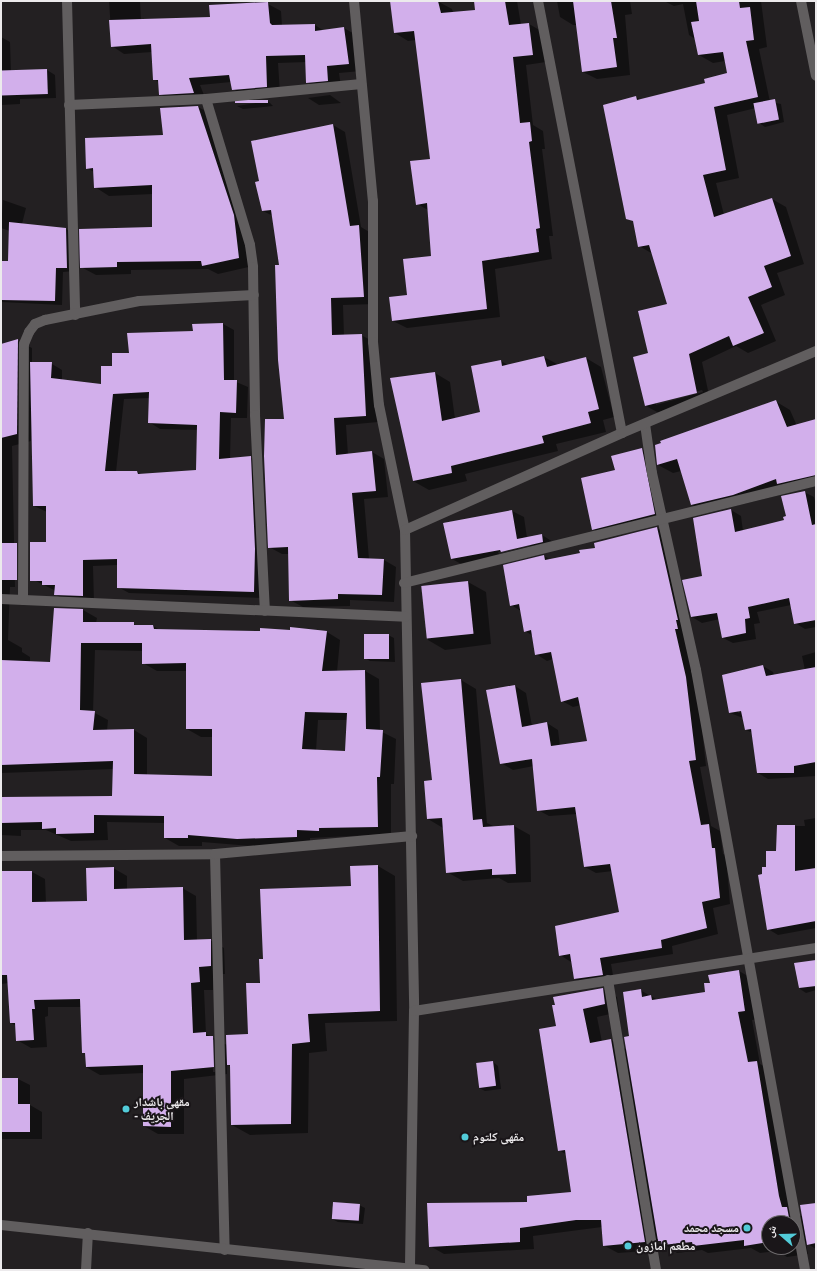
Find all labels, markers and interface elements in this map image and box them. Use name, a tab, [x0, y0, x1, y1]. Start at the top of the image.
place label: مقهى باشدار - الجريف	[134, 1095, 190, 1123]
marker: مقهى باشدار - الجريف	[121, 1104, 131, 1114]
place label: مقهى كلتوم	[473, 1130, 524, 1144]
marker: مقهى كلتوم	[460, 1132, 470, 1142]
north arrow	[761, 1215, 801, 1255]
place label: مسجد محمد	[684, 1221, 739, 1235]
marker: مسجد محمد	[742, 1223, 752, 1233]
text: ش	[762, 1223, 779, 1239]
place label: مطعم امازون	[636, 1239, 695, 1253]
marker: مطعم امازون	[623, 1241, 633, 1251]

